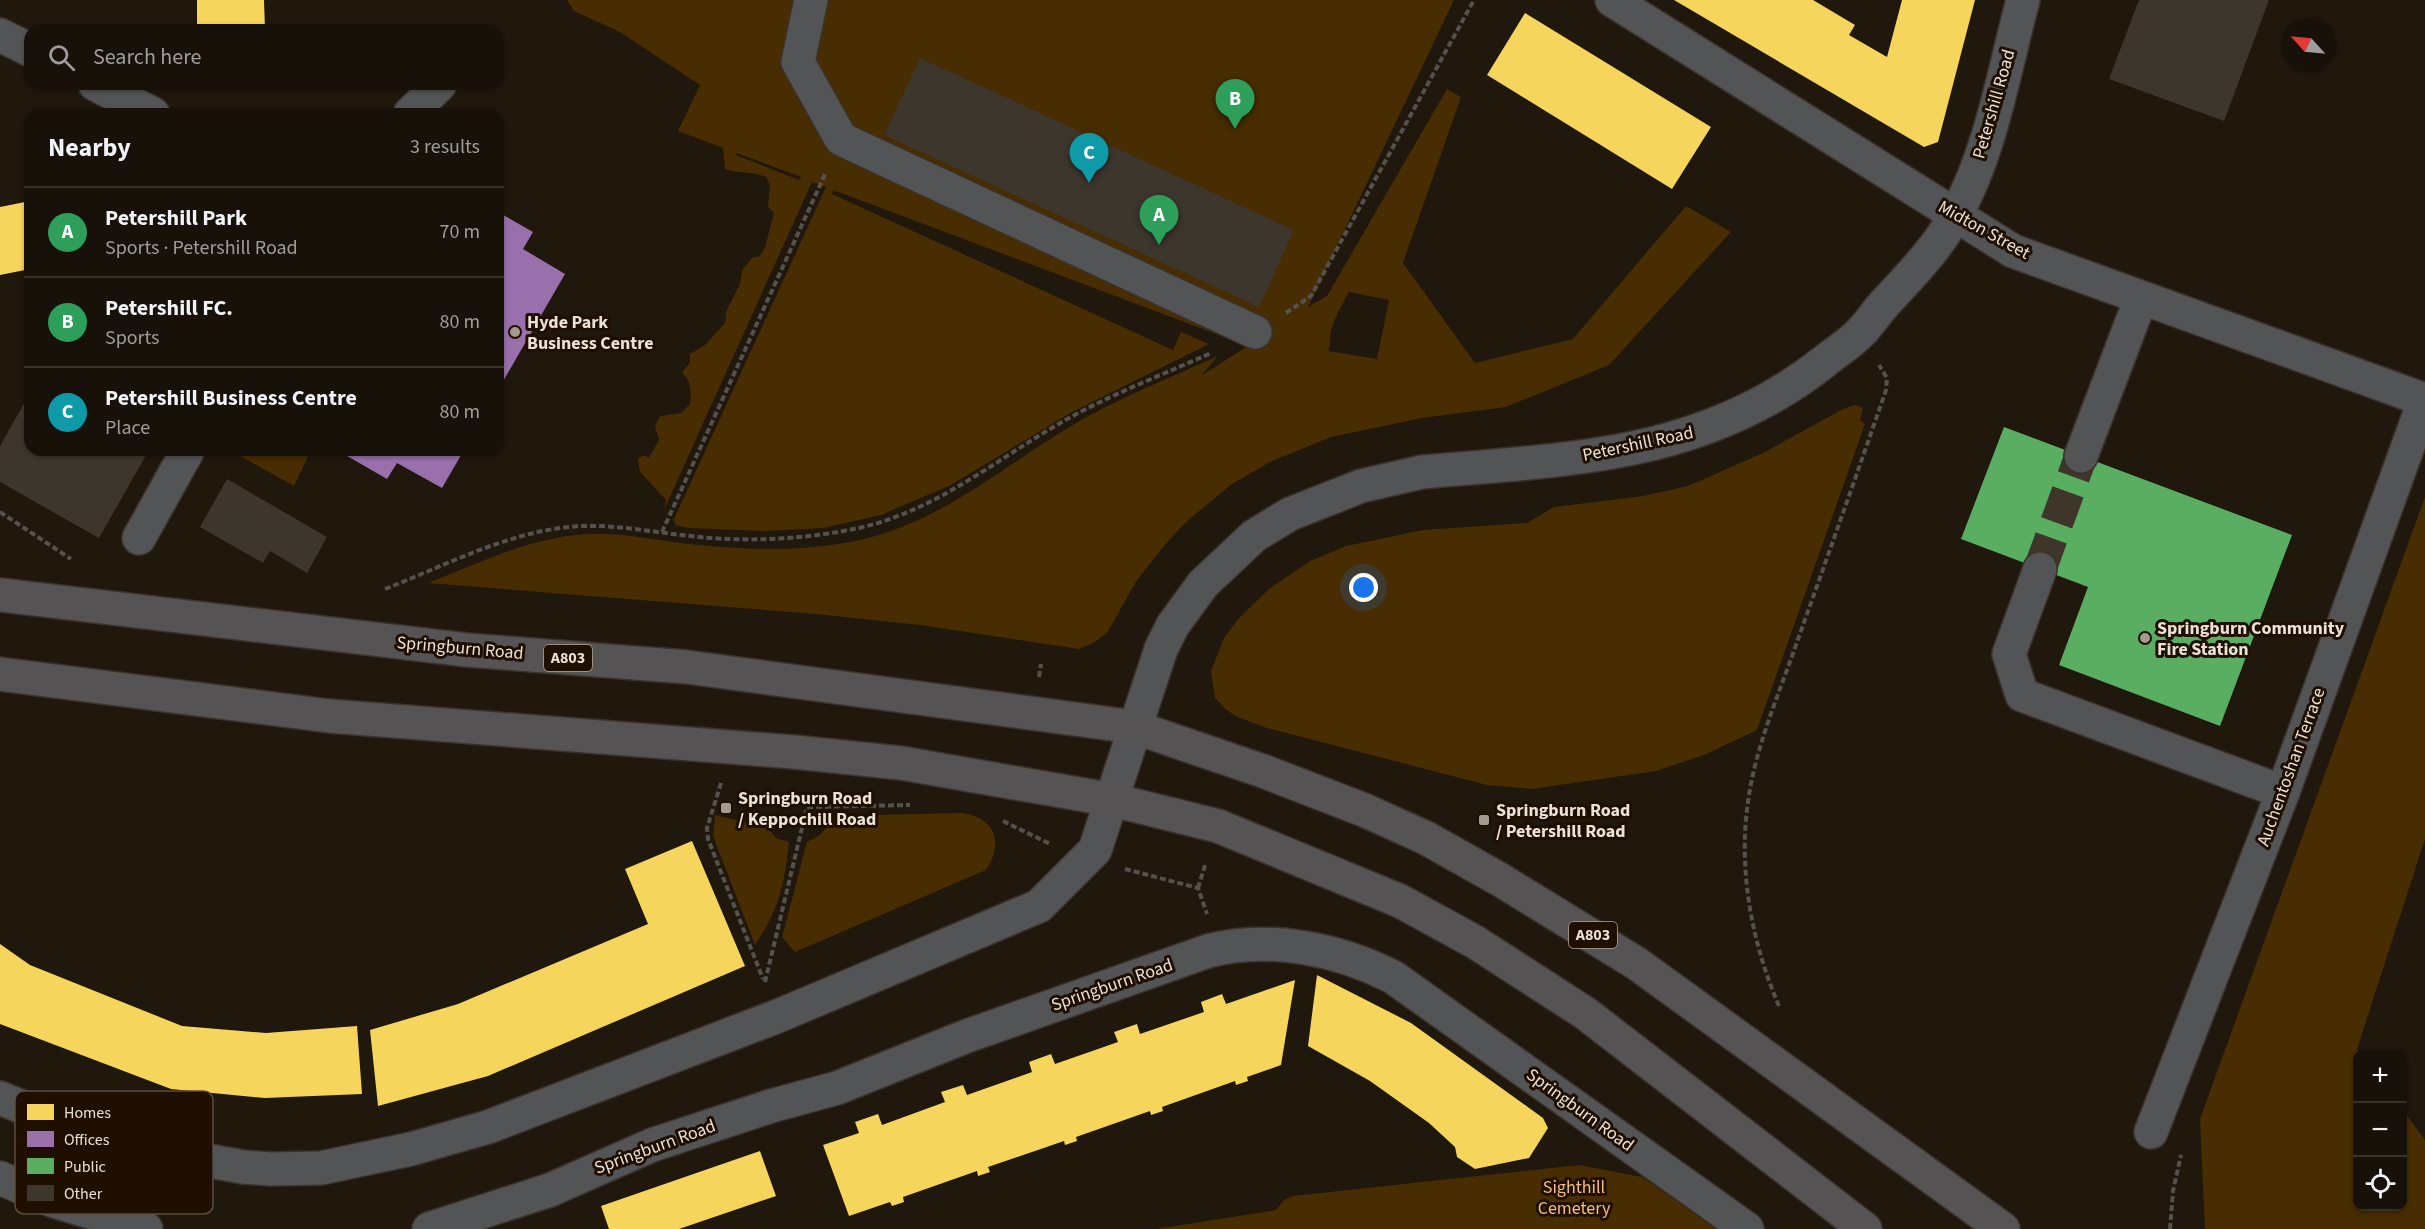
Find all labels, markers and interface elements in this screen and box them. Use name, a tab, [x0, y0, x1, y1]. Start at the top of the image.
north arrow	[2281, 18, 2335, 72]
search box	[24, 24, 504, 90]
icon: search	[45, 41, 78, 74]
text: Search here	[93, 41, 201, 73]
street label: Petershill Road	[1966, 46, 2022, 162]
pin: B	[1216, 80, 1254, 129]
text: Nearby	[48, 129, 131, 166]
text: 3 results	[410, 133, 480, 161]
pin: C	[1070, 134, 1108, 183]
street label: Midton Street	[1933, 194, 2035, 266]
pin: A	[1140, 196, 1178, 245]
text: Petershill Park	[105, 202, 247, 234]
text: A	[62, 218, 73, 246]
text: 70 m	[440, 218, 480, 246]
text: Sports · Petershill Road	[105, 234, 298, 262]
text: Petershill FC.	[105, 292, 233, 324]
text: B	[61, 308, 74, 336]
text: 80 m	[440, 308, 480, 336]
place label: Hyde Park Business Centre	[527, 310, 654, 356]
text: Sports	[105, 324, 160, 352]
marker: Hyde Park Business Centre	[508, 325, 522, 339]
text: Petershill Business Centre	[105, 382, 357, 414]
text: C	[62, 398, 73, 426]
text: 80 m	[440, 398, 480, 426]
text: Place	[105, 414, 150, 442]
street label: Petershill Road	[1580, 420, 1696, 468]
your location	[1349, 573, 1378, 602]
place label: Springburn Community Fire Station	[2157, 616, 2345, 662]
street label: Springburn Road	[396, 630, 524, 666]
marker: Springburn Community Fire Station	[2138, 631, 2152, 645]
road number: A803	[544, 645, 592, 671]
street label: Auchentoshan Terrace	[2251, 684, 2331, 850]
place label: Springburn Road / Keppochill Road	[738, 786, 876, 832]
place label: Springburn Road / Petershill Road	[1496, 798, 1630, 844]
marker: Springburn Road / Keppochill Road	[719, 801, 733, 815]
marker: Springburn Road / Petershill Road	[1477, 813, 1491, 827]
road number: A803	[1569, 922, 1617, 948]
street label: Springburn Road	[1048, 952, 1176, 1018]
map controls	[2353, 1049, 2407, 1211]
button: +	[2353, 1049, 2407, 1103]
street label: Springburn Road	[1521, 1062, 1639, 1158]
legend	[15, 1091, 213, 1214]
text: Homes	[64, 1102, 111, 1124]
button: −	[2353, 1103, 2407, 1157]
street label: Springburn Road	[591, 1113, 719, 1181]
text: Offices	[64, 1129, 110, 1151]
text: Public	[64, 1156, 106, 1178]
button: locate	[2353, 1157, 2407, 1211]
park label: Sighthill Cemetery	[1538, 1175, 1611, 1221]
text: Other	[64, 1183, 103, 1205]

